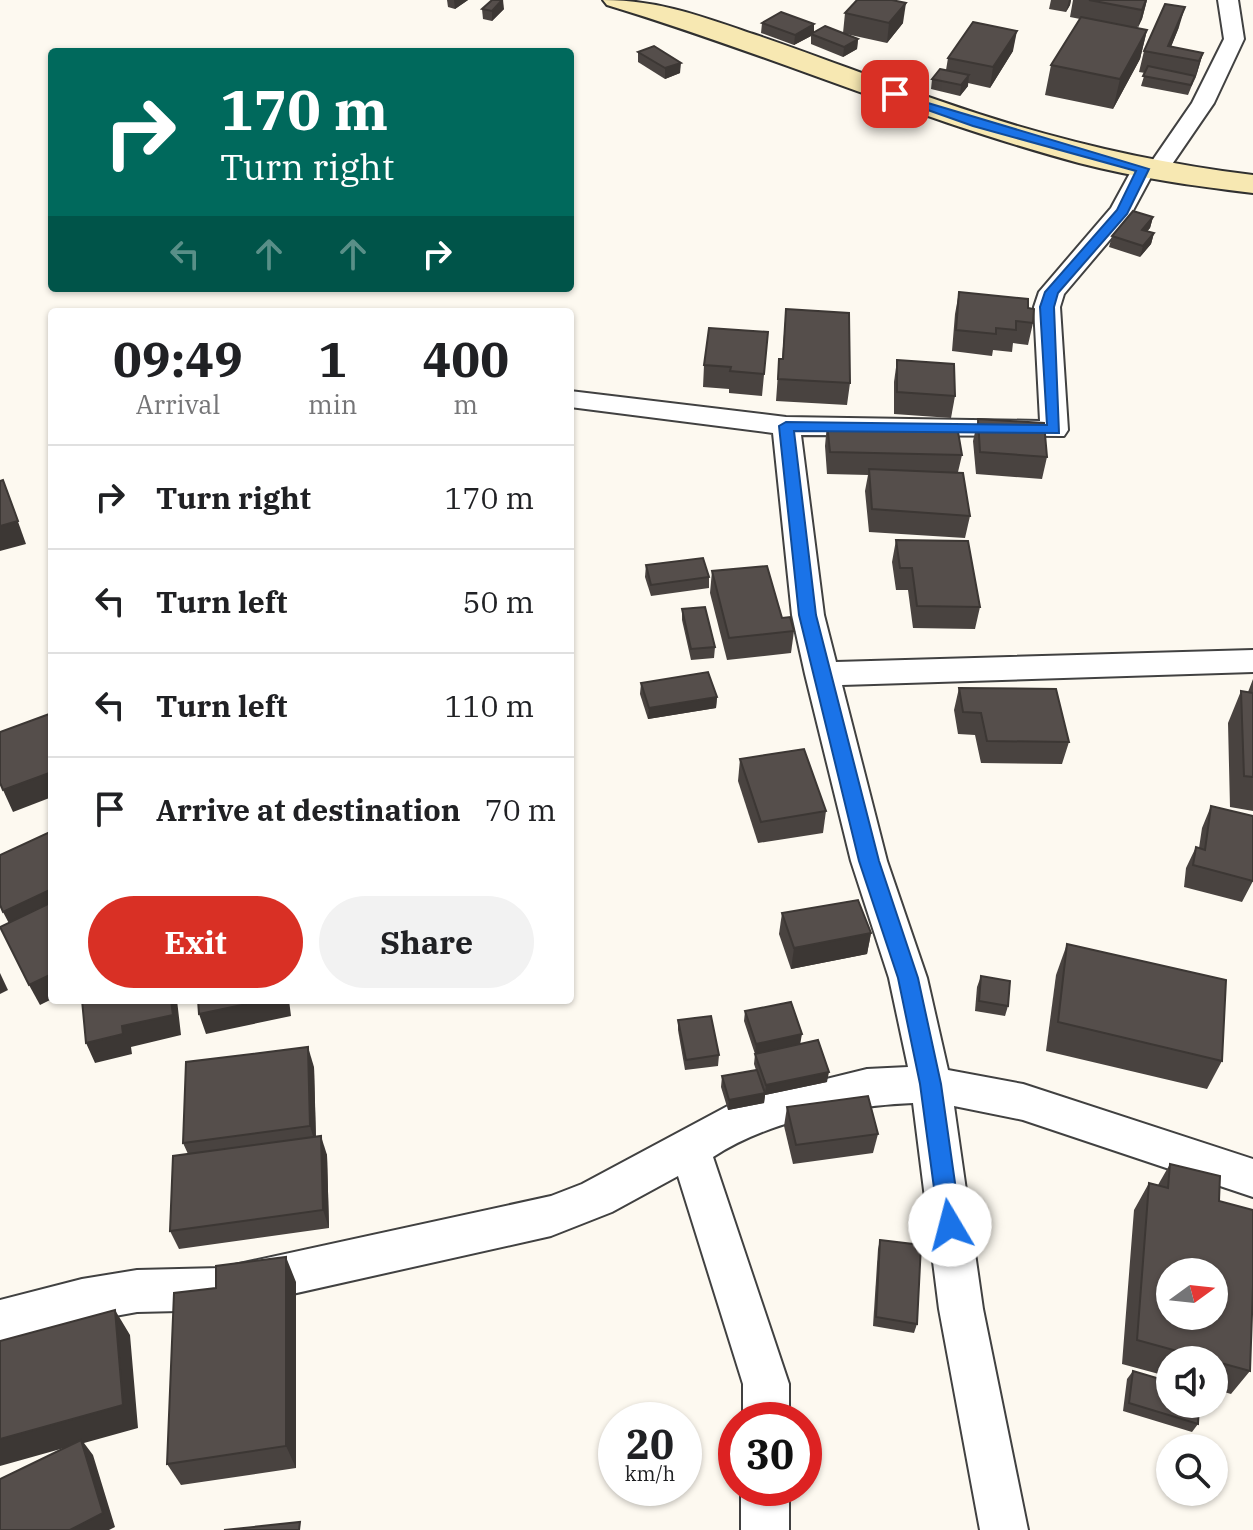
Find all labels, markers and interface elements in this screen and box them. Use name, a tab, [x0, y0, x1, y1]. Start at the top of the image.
pin	[861, 60, 929, 128]
icon: arrive	[873, 72, 917, 116]
text: 170 m	[220, 73, 388, 145]
icon: right	[88, 80, 192, 184]
text: Turn right	[220, 143, 394, 190]
icon: left	[163, 232, 207, 276]
icon: ahead	[247, 232, 291, 276]
icon: ahead	[331, 232, 375, 276]
icon: right	[415, 232, 459, 276]
text: 09:49	[113, 328, 243, 390]
text: 1	[318, 328, 347, 390]
text: 400	[423, 328, 509, 390]
text: Arrival	[136, 387, 220, 421]
text: min	[308, 387, 357, 421]
text: m	[453, 387, 478, 421]
icon: right	[88, 475, 132, 519]
text: Turn right	[156, 478, 311, 517]
text: 170 m	[444, 478, 534, 517]
icon: left	[88, 579, 132, 623]
text: Turn left	[156, 582, 288, 621]
text: 50 m	[462, 582, 534, 621]
icon: left	[88, 683, 132, 727]
text: Turn left	[156, 686, 288, 725]
text: 110 m	[444, 686, 534, 725]
icon: arrive	[88, 787, 132, 831]
text: Arrive at destination	[156, 790, 461, 829]
text: 70 m	[485, 790, 556, 829]
button: Exit	[88, 896, 303, 988]
button: Share	[319, 896, 534, 988]
position arrow	[908, 1183, 992, 1267]
north arrow	[1156, 1258, 1228, 1330]
map controls	[1156, 1258, 1228, 1506]
button: sound	[1156, 1346, 1228, 1418]
speed limit sign: 30	[718, 1402, 822, 1506]
text: 20	[626, 1418, 674, 1470]
button: search	[1156, 1434, 1228, 1506]
text: km/h	[625, 1460, 675, 1487]

